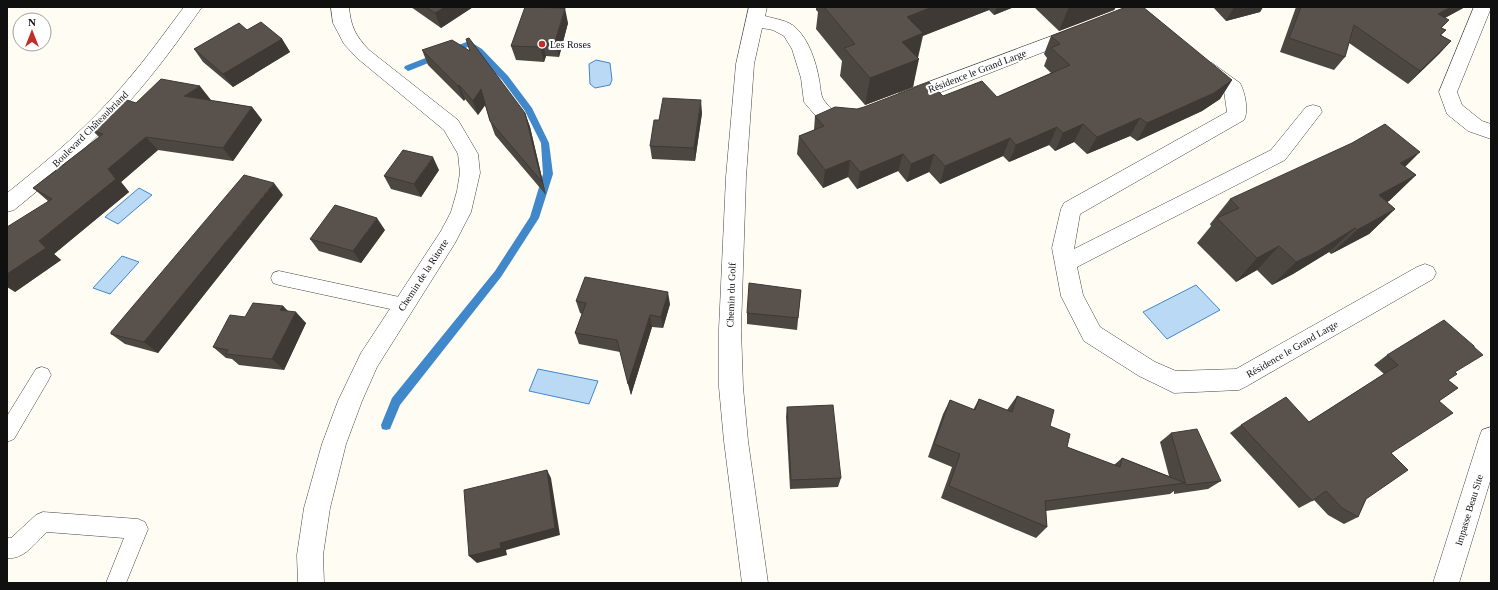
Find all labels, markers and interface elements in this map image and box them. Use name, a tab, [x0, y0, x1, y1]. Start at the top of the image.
north arrow	[12, 12, 52, 52]
text: N	[28, 16, 36, 28]
marker: Les Roses	[537, 39, 547, 49]
place label: Les Roses	[550, 39, 591, 50]
street label: Résidence le Grand Large	[927, 47, 1028, 95]
street label: Boulevard Châteaubriand	[50, 89, 130, 169]
street label: Chemin de la Ritorte	[396, 236, 451, 313]
street label: Chemin du Golf	[724, 262, 738, 328]
street label: Résidence le Grand Large	[1244, 318, 1340, 380]
street label: Impasse Beau Site	[1453, 473, 1485, 547]

